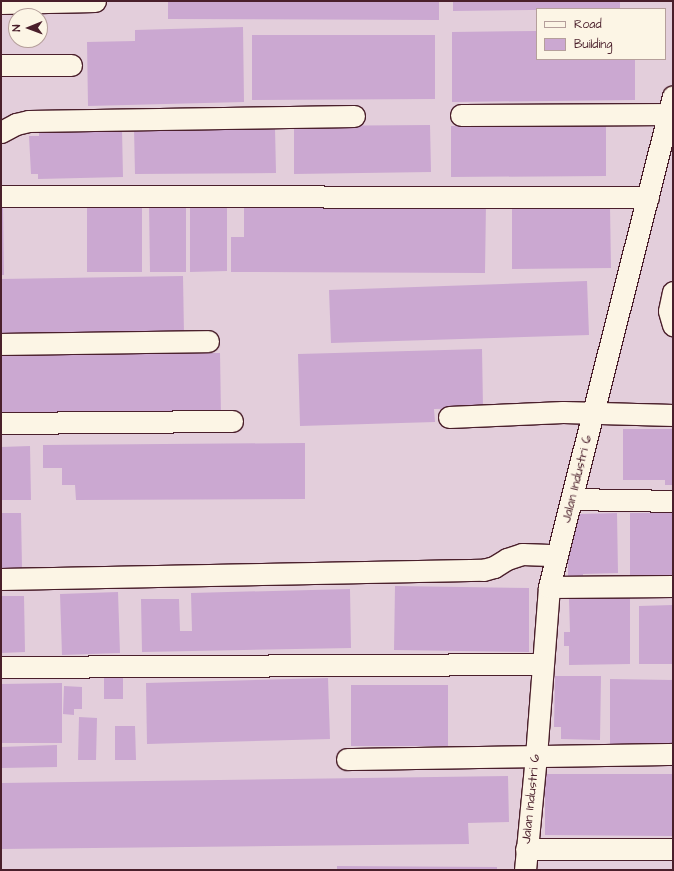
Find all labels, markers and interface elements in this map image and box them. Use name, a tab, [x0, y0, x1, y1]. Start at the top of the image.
north arrow	[8, 8, 48, 48]
legend	[536, 8, 666, 60]
text: Road	[574, 16, 602, 33]
text: N	[9, 25, 24, 32]
text: Building	[574, 36, 612, 53]
street label: Jalan Industri 6	[559, 434, 595, 524]
street label: Jalan Industri 6	[519, 753, 543, 845]

